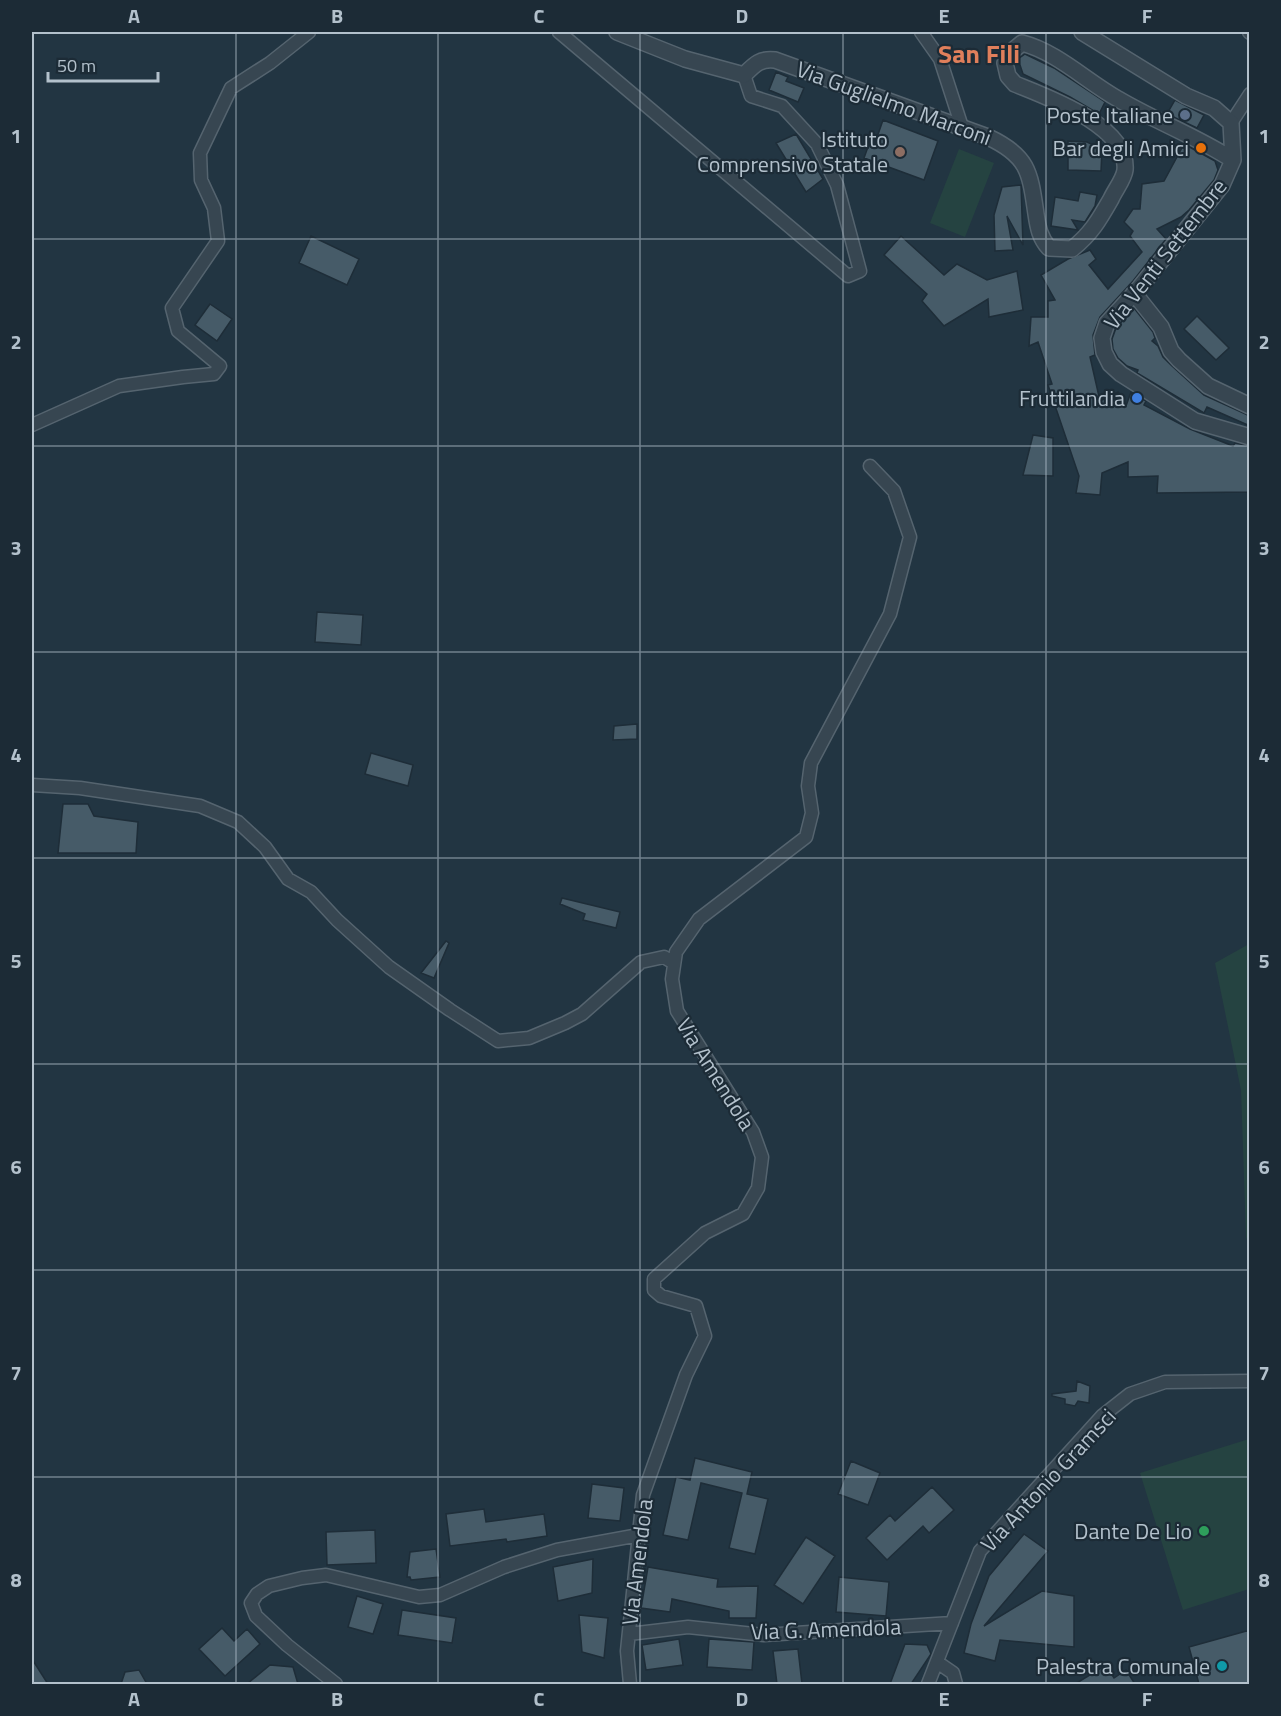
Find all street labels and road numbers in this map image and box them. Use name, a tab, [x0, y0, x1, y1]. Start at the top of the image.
street label: Via Guglielmo Marconi	[792, 52, 996, 154]
street label: Via Venti Settembre	[1095, 171, 1235, 337]
street label: Via Amendola	[668, 1011, 764, 1137]
street label: Via Antonio Gramsci	[972, 1400, 1124, 1560]
street label: Via Amendola	[612, 1497, 662, 1627]
street label: Via G. Amendola	[750, 1609, 902, 1649]

